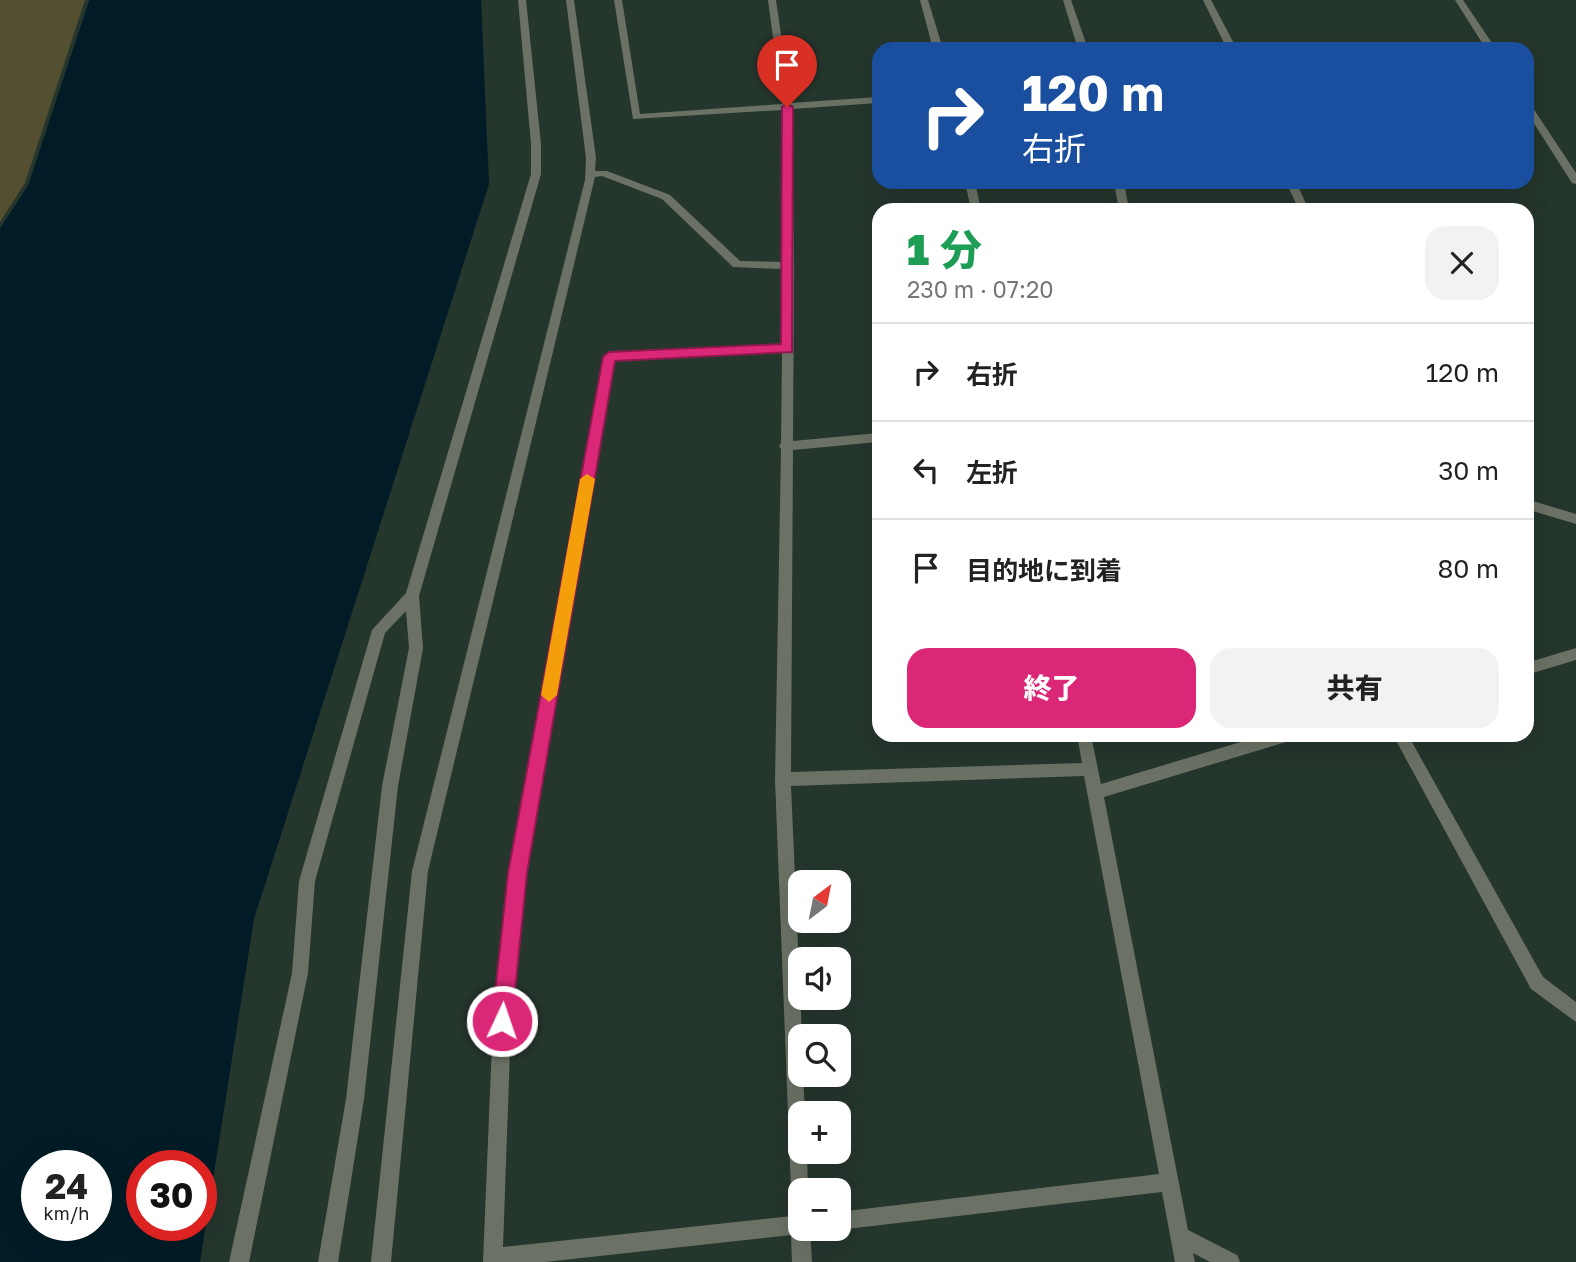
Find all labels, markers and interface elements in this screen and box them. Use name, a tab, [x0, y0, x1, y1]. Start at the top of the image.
pin	[757, 35, 817, 107]
icon: arrive	[768, 46, 806, 84]
text: 120 m	[1022, 63, 1164, 122]
icon: right	[907, 70, 998, 161]
text: 右折	[1022, 129, 1086, 167]
text: 1 分	[907, 224, 982, 274]
button: close	[1425, 226, 1499, 300]
text: 230 m · 07:20	[907, 275, 1054, 303]
icon: right	[907, 353, 945, 391]
text: 120 m	[1426, 357, 1499, 388]
text: 右折	[966, 359, 1018, 390]
icon: left	[907, 451, 945, 489]
text: 30 m	[1438, 455, 1499, 486]
text: 左折	[966, 457, 1018, 488]
icon: arrive	[907, 549, 945, 587]
text: 80 m	[1438, 553, 1499, 584]
text: 目的地に到着	[966, 555, 1122, 586]
button: 終了	[907, 648, 1196, 728]
button: 共有	[1210, 648, 1499, 728]
north arrow	[788, 870, 850, 933]
map controls	[788, 870, 851, 1241]
button: sound	[788, 947, 851, 1010]
position arrow	[465, 984, 539, 1058]
button: search	[788, 1024, 851, 1087]
button: +	[788, 1101, 851, 1164]
speed limit sign: 30	[126, 1150, 217, 1241]
text: 24	[45, 1165, 88, 1207]
button: −	[788, 1178, 851, 1241]
text: km/h	[44, 1202, 89, 1224]

